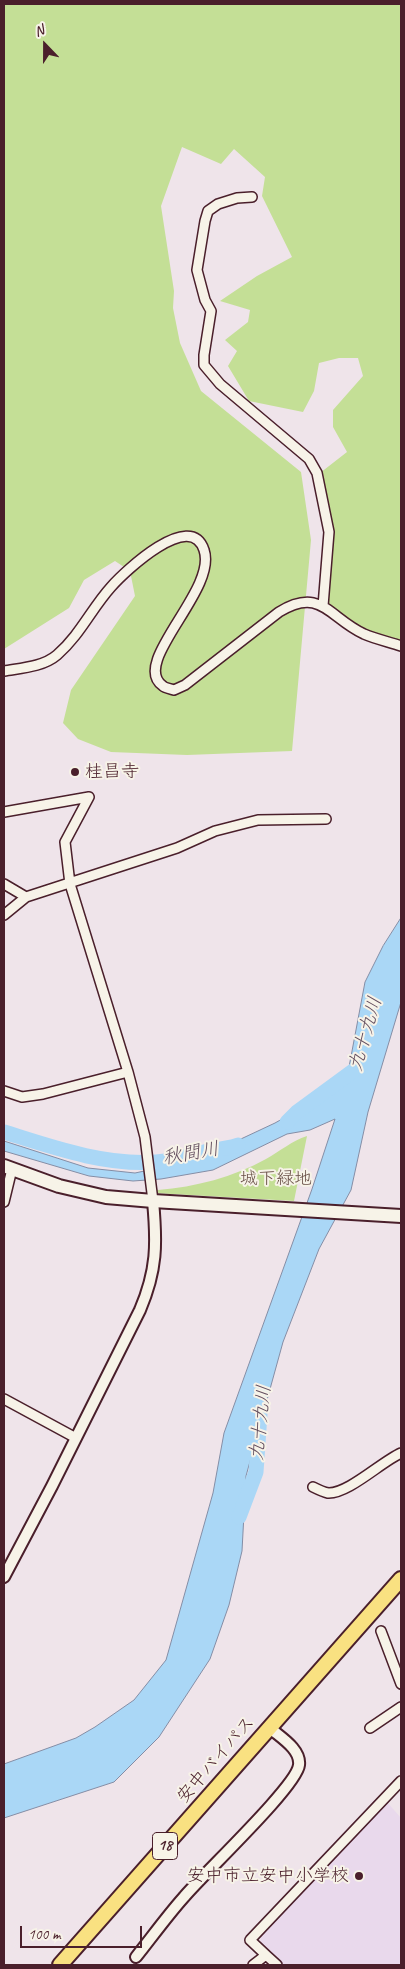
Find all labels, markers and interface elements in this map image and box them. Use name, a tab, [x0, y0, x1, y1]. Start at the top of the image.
north arrow	[20, 20, 70, 70]
text: N	[32, 21, 46, 40]
place label: 桂昌寺	[85, 761, 139, 783]
marker: 桂昌寺	[69, 766, 81, 778]
water label: 九十九川	[345, 994, 387, 1074]
water label: 秋間川	[161, 1138, 221, 1170]
park label: 城下緑地	[240, 1168, 312, 1190]
water label: 九十九川	[246, 1384, 276, 1462]
street label: 安中バイパス	[172, 1712, 260, 1808]
road number: 18	[152, 1832, 178, 1860]
place label: 安中市立安中小学校	[187, 1865, 349, 1887]
marker: 安中市立安中小学校	[353, 1870, 365, 1882]
scale bar	[22, 1916, 145, 1948]
text: 100 m	[28, 1925, 60, 1944]

